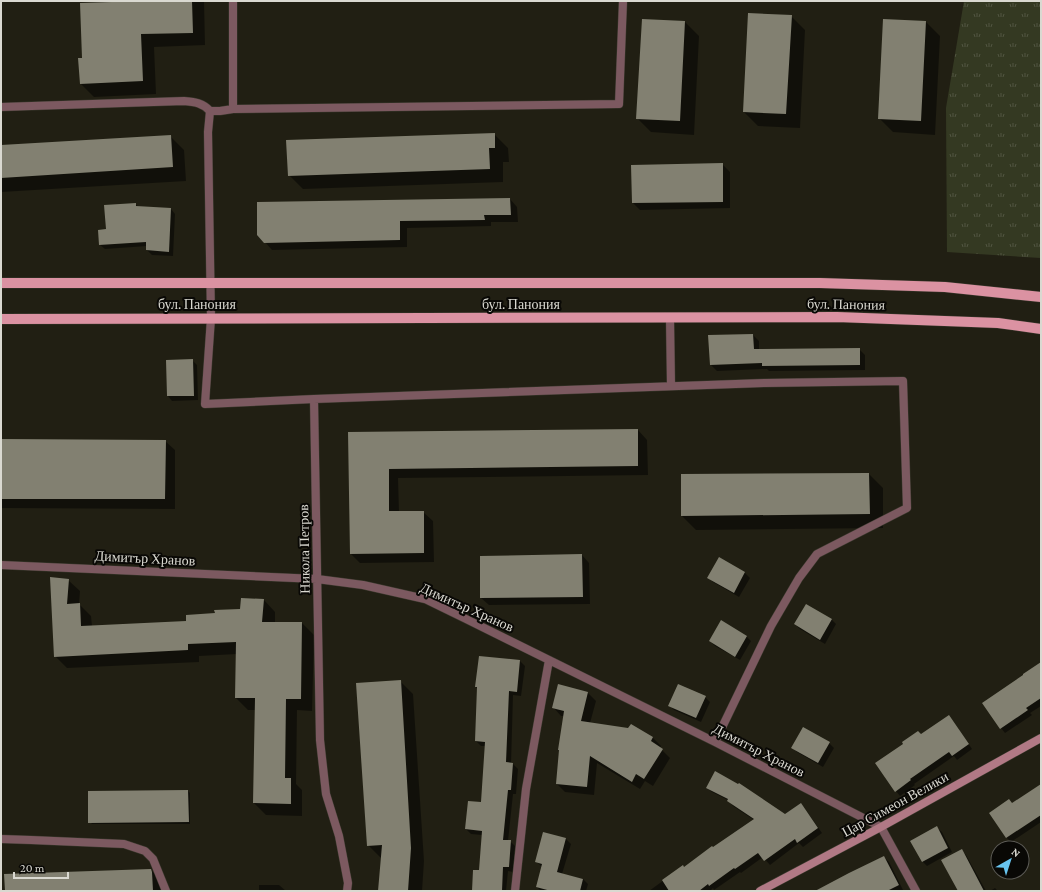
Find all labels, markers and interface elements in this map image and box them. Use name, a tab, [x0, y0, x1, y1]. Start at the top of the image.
street label: бул. Панония	[807, 295, 886, 313]
street label: бул. Панония	[158, 296, 237, 312]
street label: бул. Панония	[482, 296, 561, 312]
street label: Никола Петров	[295, 504, 313, 594]
street label: Димитър Хранов	[94, 547, 196, 569]
street label: Димитър Хранов	[418, 579, 517, 635]
street label: Димитър Хранов	[710, 720, 808, 780]
street label: Цар Симеон Велики	[839, 768, 951, 840]
north arrow	[990, 840, 1030, 880]
text: N	[1010, 845, 1023, 860]
scale bar	[14, 854, 68, 880]
text: 20 m	[20, 861, 45, 875]

